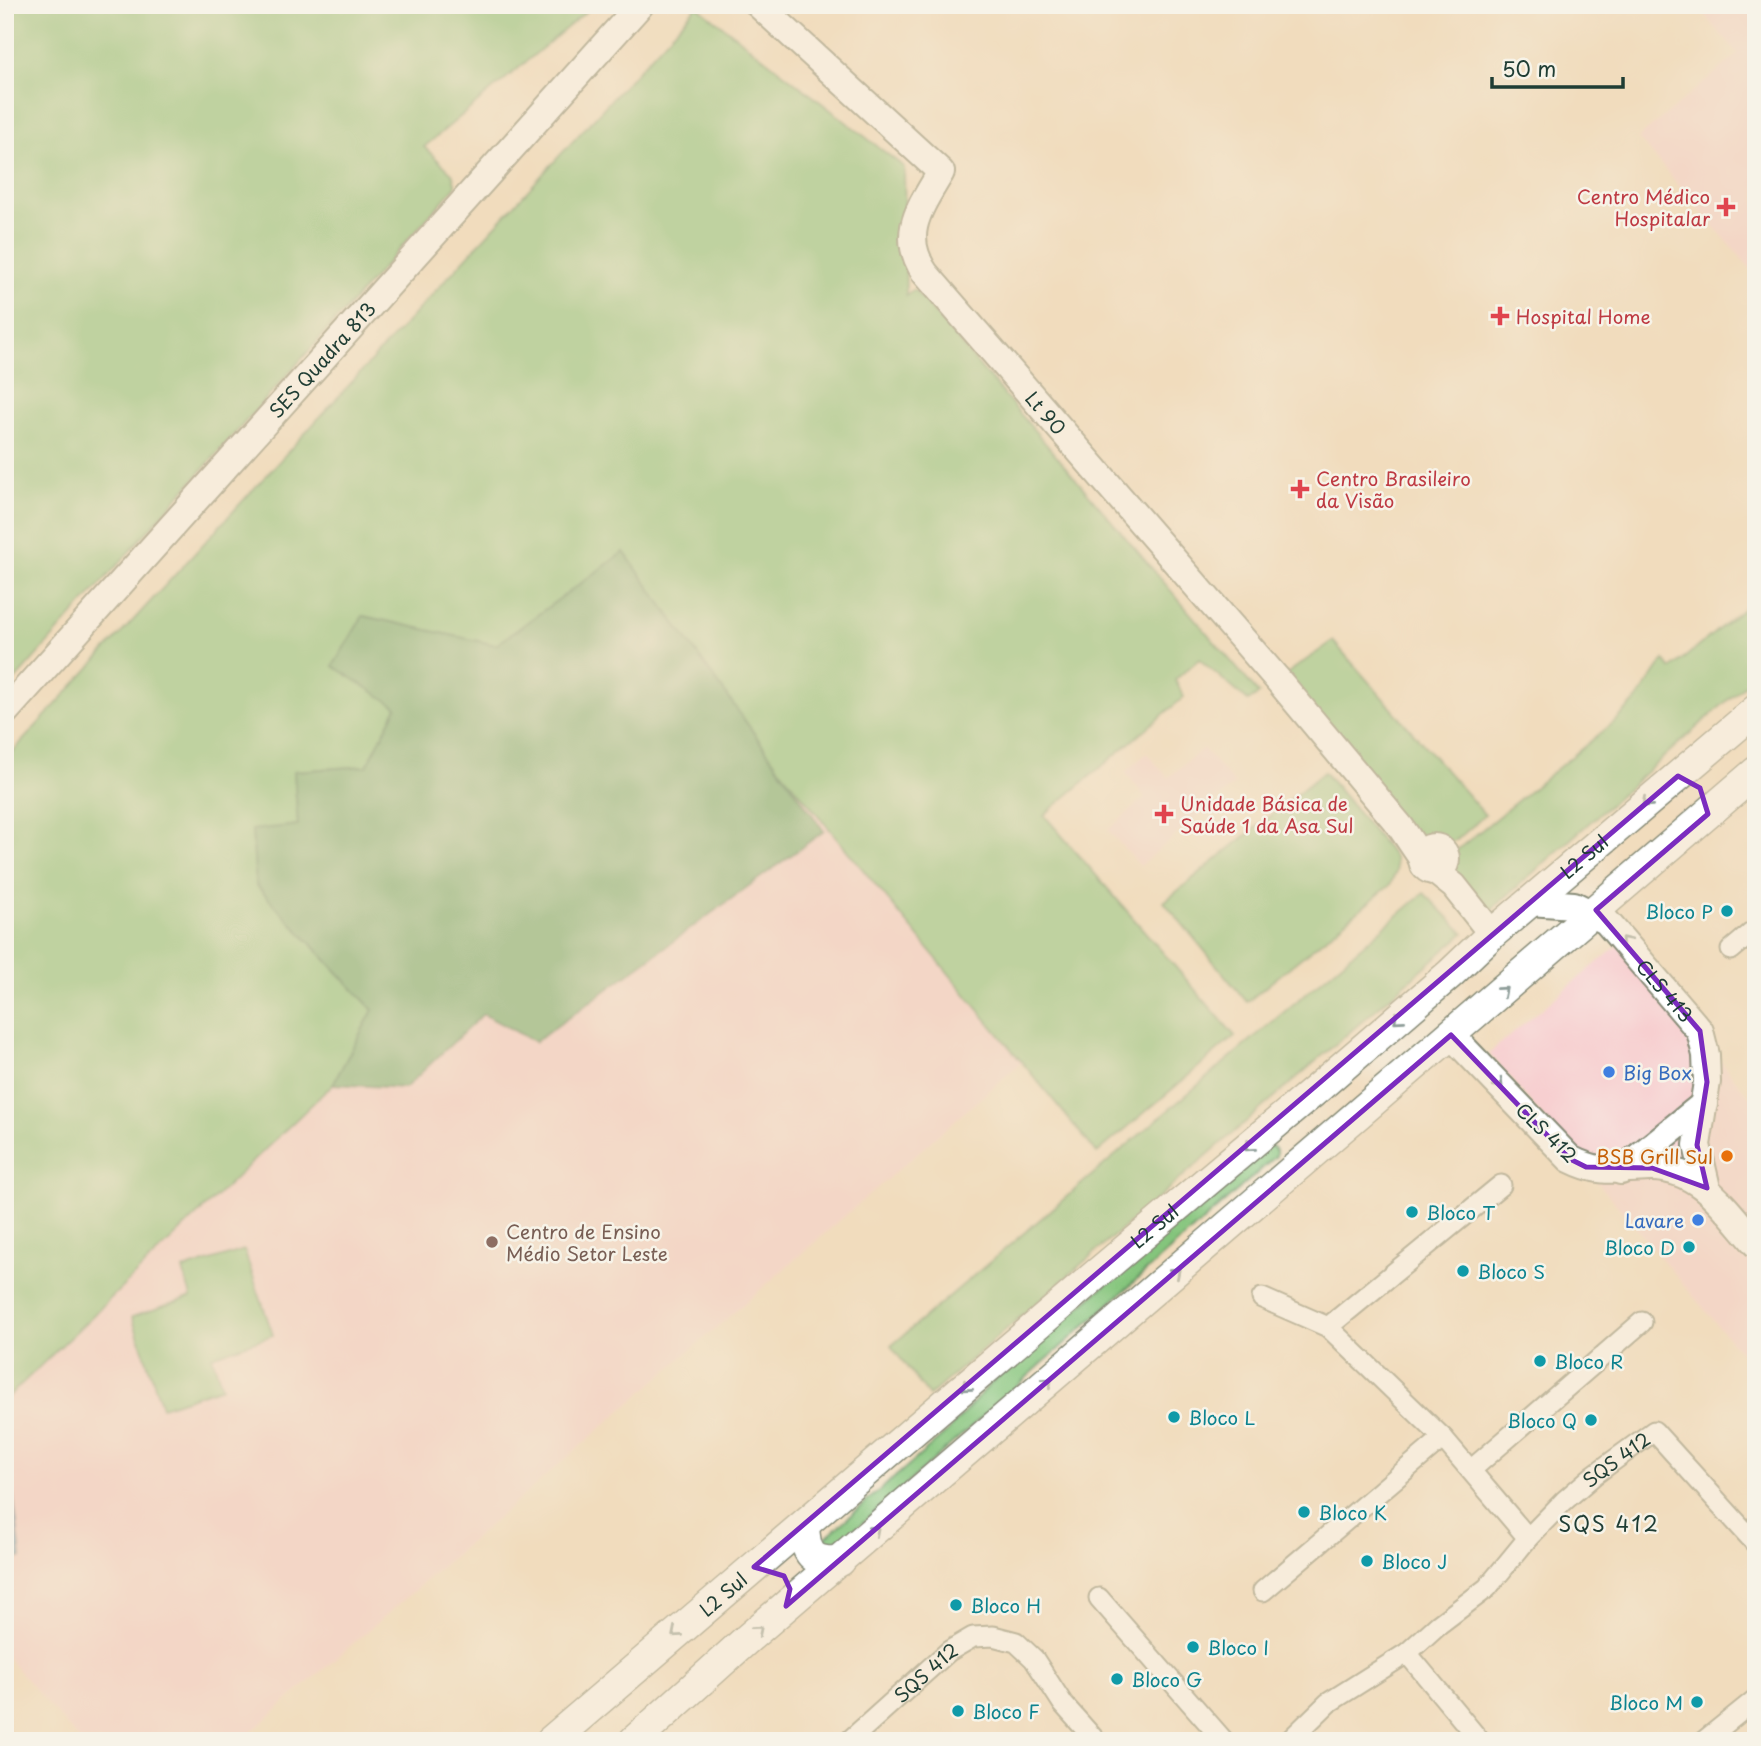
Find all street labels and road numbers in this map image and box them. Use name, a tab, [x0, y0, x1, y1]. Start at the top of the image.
street label: SES Quadra 813	[262, 295, 382, 424]
street label: Lt 90	[1019, 385, 1073, 441]
street label: L2 Sul	[1554, 828, 1614, 885]
street label: CLS 413	[1630, 953, 1700, 1028]
street label: CLS 412	[1510, 1096, 1584, 1168]
street label: L2 Sul	[1124, 1197, 1184, 1254]
street label: SQS 412	[1576, 1425, 1656, 1494]
street label: L2 Sul	[693, 1565, 753, 1623]
street label: SQS 412	[887, 1635, 963, 1709]

